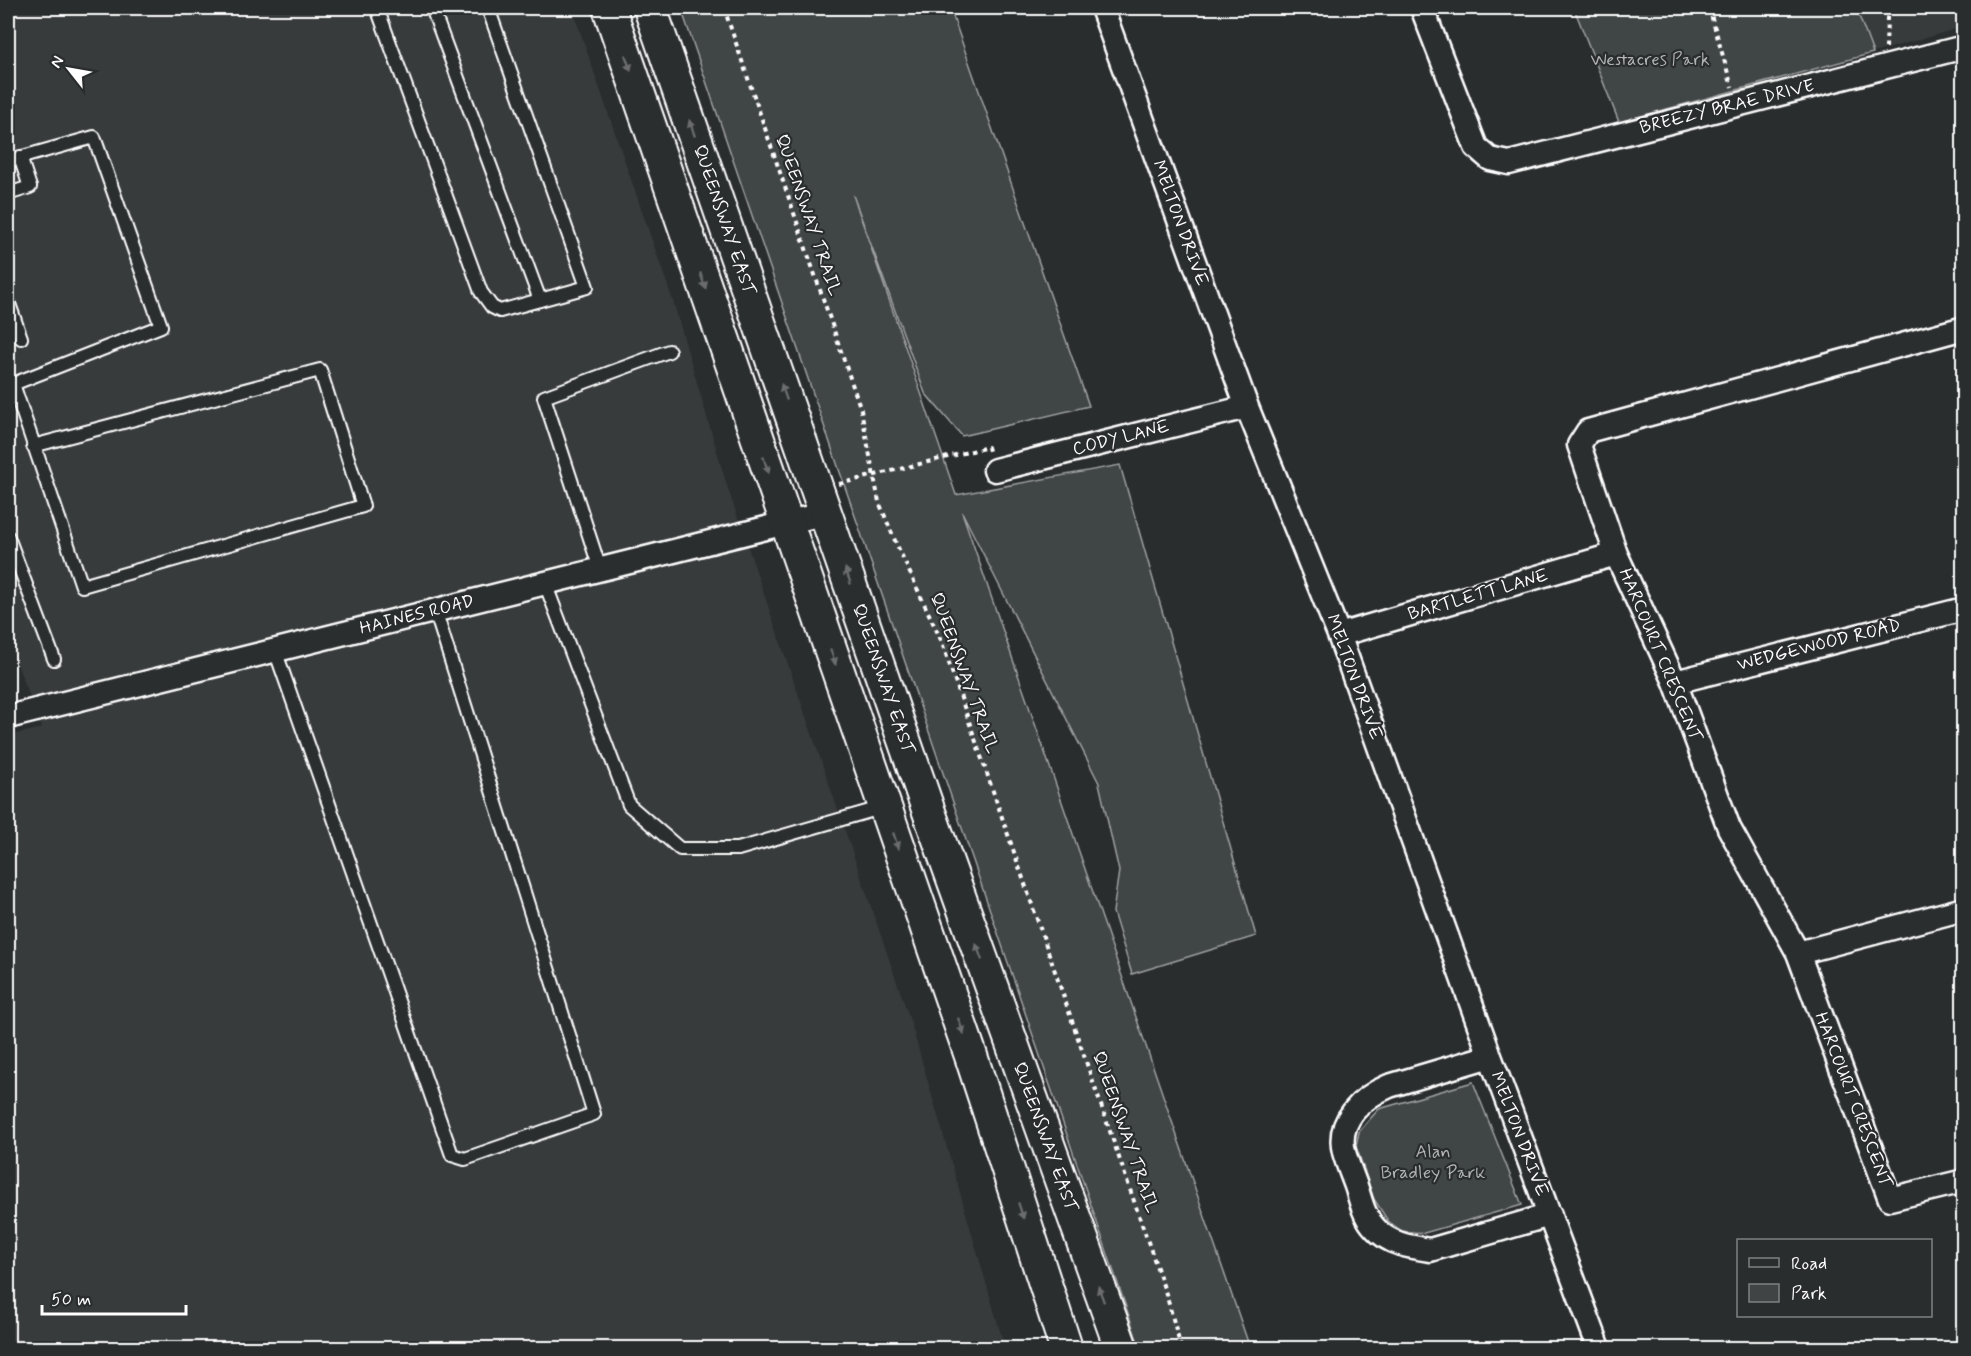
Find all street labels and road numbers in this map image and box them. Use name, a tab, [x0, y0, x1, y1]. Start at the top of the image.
street label: BREEZY BRAE DRIVE	[1637, 74, 1817, 140]
street label: QUEENSWAY TRAIL	[769, 131, 847, 299]
street label: QUEENSWAY EAST	[687, 142, 761, 299]
street label: MELTON DRIVE	[1146, 157, 1214, 289]
street label: CODY LANE	[1070, 414, 1172, 462]
street label: BARTLETT LANE	[1405, 563, 1551, 627]
street label: HARCOURT CRESCENT	[1613, 565, 1708, 746]
street label: HAINES ROAD	[357, 589, 477, 641]
street label: QUEENSWAY TRAIL	[924, 589, 1004, 757]
street label: QUEENSWAY EAST	[846, 601, 920, 758]
street label: MELTON DRIVE	[1320, 611, 1388, 743]
street label: WEDGEWOOD ROAD	[1735, 613, 1903, 677]
street label: HARCOURT CRESCENT	[1808, 1009, 1898, 1192]
street label: QUEENSWAY TRAIL	[1086, 1048, 1164, 1216]
street label: QUEENSWAY EAST	[1007, 1059, 1083, 1216]
street label: MELTON DRIVE	[1484, 1068, 1554, 1200]

